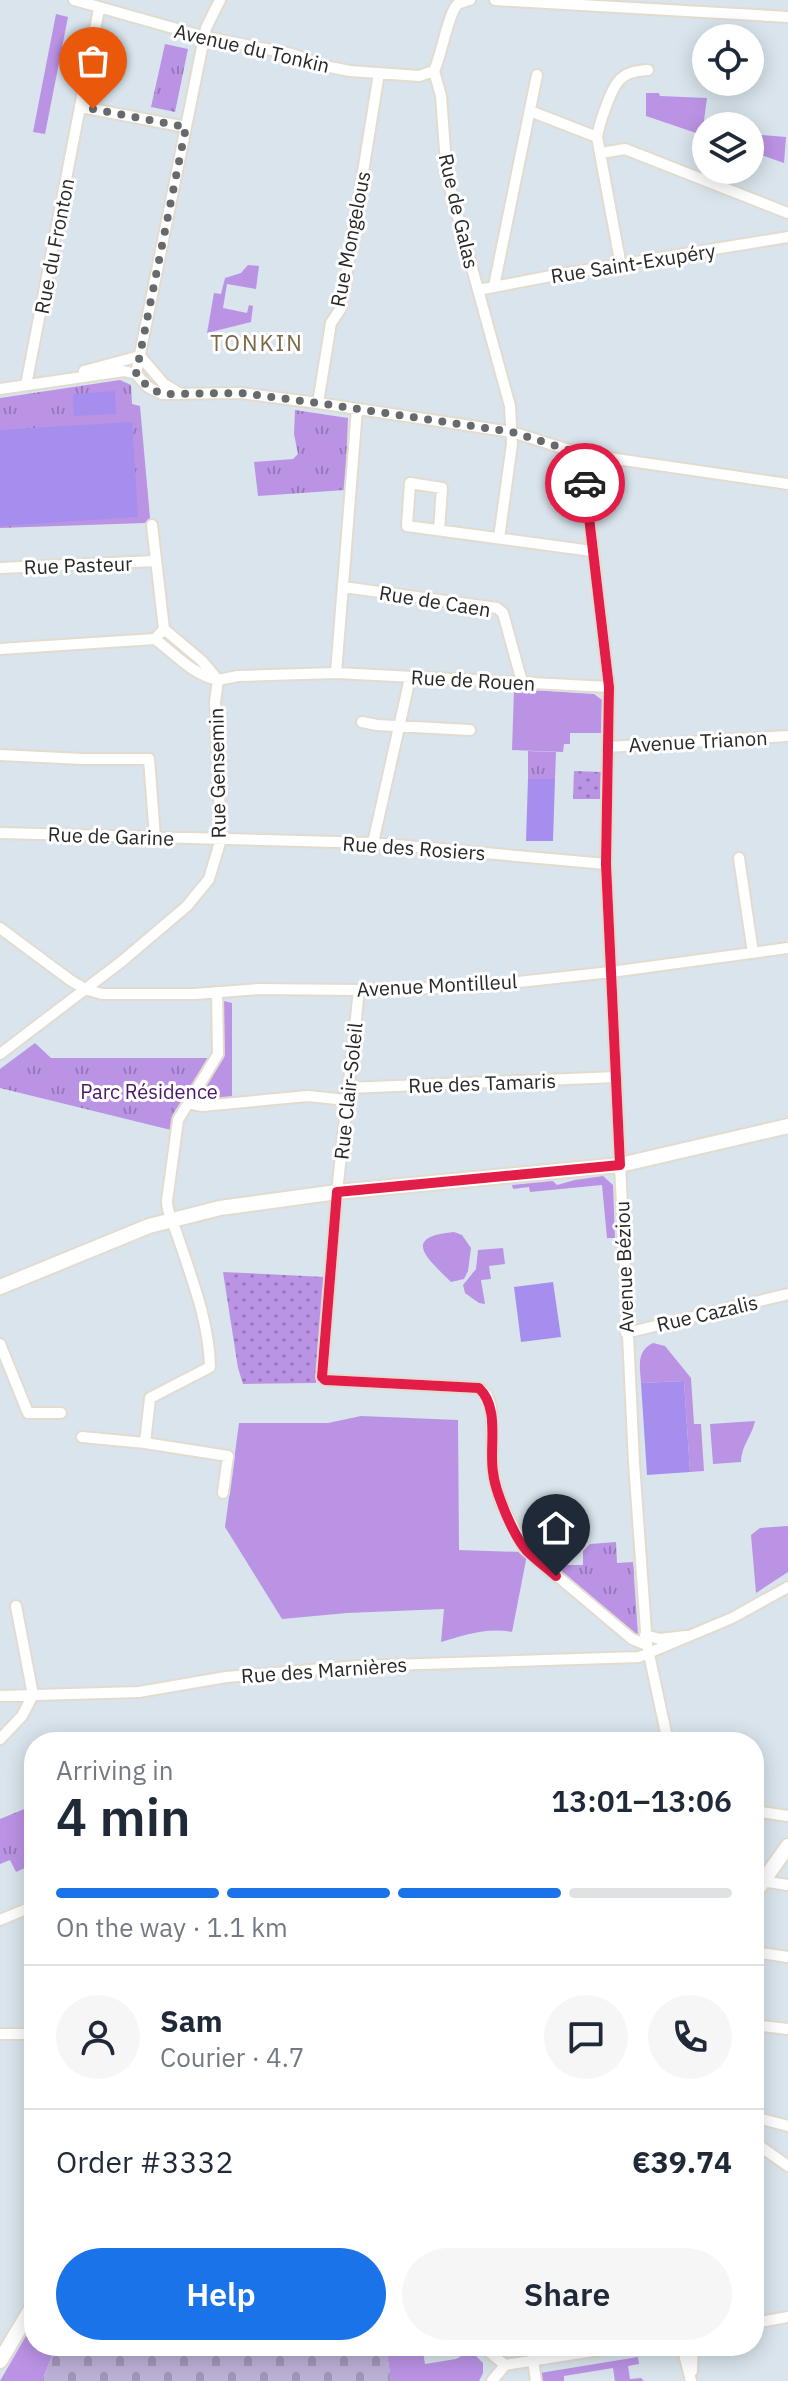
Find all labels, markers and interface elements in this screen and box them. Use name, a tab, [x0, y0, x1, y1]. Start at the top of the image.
street label: Avenue du Tonkin	[172, 17, 332, 79]
map controls	[692, 24, 764, 184]
button: locate	[692, 24, 764, 96]
pin	[59, 27, 127, 109]
icon: bag	[71, 39, 115, 83]
button: layers	[692, 112, 764, 184]
street label: Rue de Galas	[433, 151, 485, 271]
street label: Rue Mongelous	[324, 169, 376, 309]
street label: Rue du Fronton	[28, 176, 80, 316]
street label: Rue Saint-Exupéry	[549, 237, 717, 289]
district label: TONKIN	[210, 328, 304, 357]
courier	[545, 443, 625, 523]
icon: car	[563, 461, 607, 505]
street label: Rue Pasteur	[23, 550, 133, 580]
street label: Rue de Caen	[377, 579, 493, 623]
street label: Rue de Rouen	[410, 663, 536, 697]
street label: Rue Gensemin	[202, 707, 232, 839]
street label: Avenue Trianon	[628, 724, 768, 758]
street label: Rue de Garine	[47, 820, 175, 852]
street label: Rue des Rosiers	[342, 830, 486, 866]
street label: Avenue Montilleul	[356, 967, 518, 1003]
street label: Rue Clair-Soleil	[327, 1021, 369, 1161]
street label: Rue des Tamaris	[408, 1067, 556, 1099]
park label: Parc Résidence	[80, 1078, 218, 1105]
street label: Avenue Béziou	[608, 1200, 640, 1334]
street label: Rue Cazalis	[654, 1288, 760, 1338]
pin	[522, 1494, 590, 1576]
icon: home	[534, 1506, 578, 1550]
street label: Rue des Marnières	[240, 1651, 408, 1689]
text: Arriving in	[56, 1753, 173, 1787]
text: 13:01–13:06	[551, 1781, 732, 1820]
text: 4 min	[56, 1783, 191, 1850]
text: On the way · 1.1 km	[56, 1910, 288, 1944]
button: person	[56, 1995, 140, 2079]
button: chat	[544, 1995, 628, 2079]
button: phone	[648, 1995, 732, 2079]
text: Sam	[160, 2001, 223, 2040]
text: Courier · 4.7	[160, 2040, 304, 2074]
text: Order #3332	[56, 2142, 233, 2181]
text: €39.74	[632, 2142, 732, 2181]
button: Help	[56, 2248, 386, 2340]
button: Share	[402, 2248, 732, 2340]

